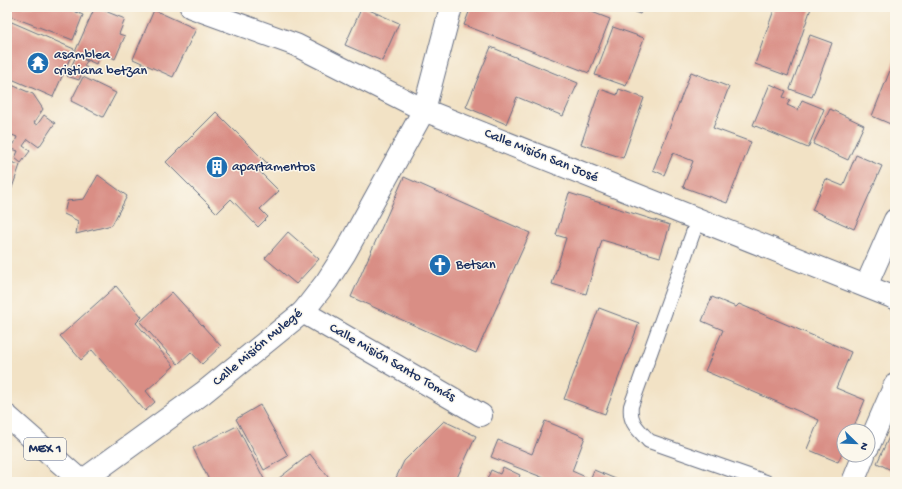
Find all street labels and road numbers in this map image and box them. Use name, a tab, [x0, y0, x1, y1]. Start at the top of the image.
street label: Calle Misión San José	[481, 125, 601, 187]
street label: Calle Misión Mulegé	[210, 305, 307, 391]
street label: Calle Misión Santo Tomás	[326, 320, 459, 407]
road number: MEX 1	[24, 438, 66, 460]

